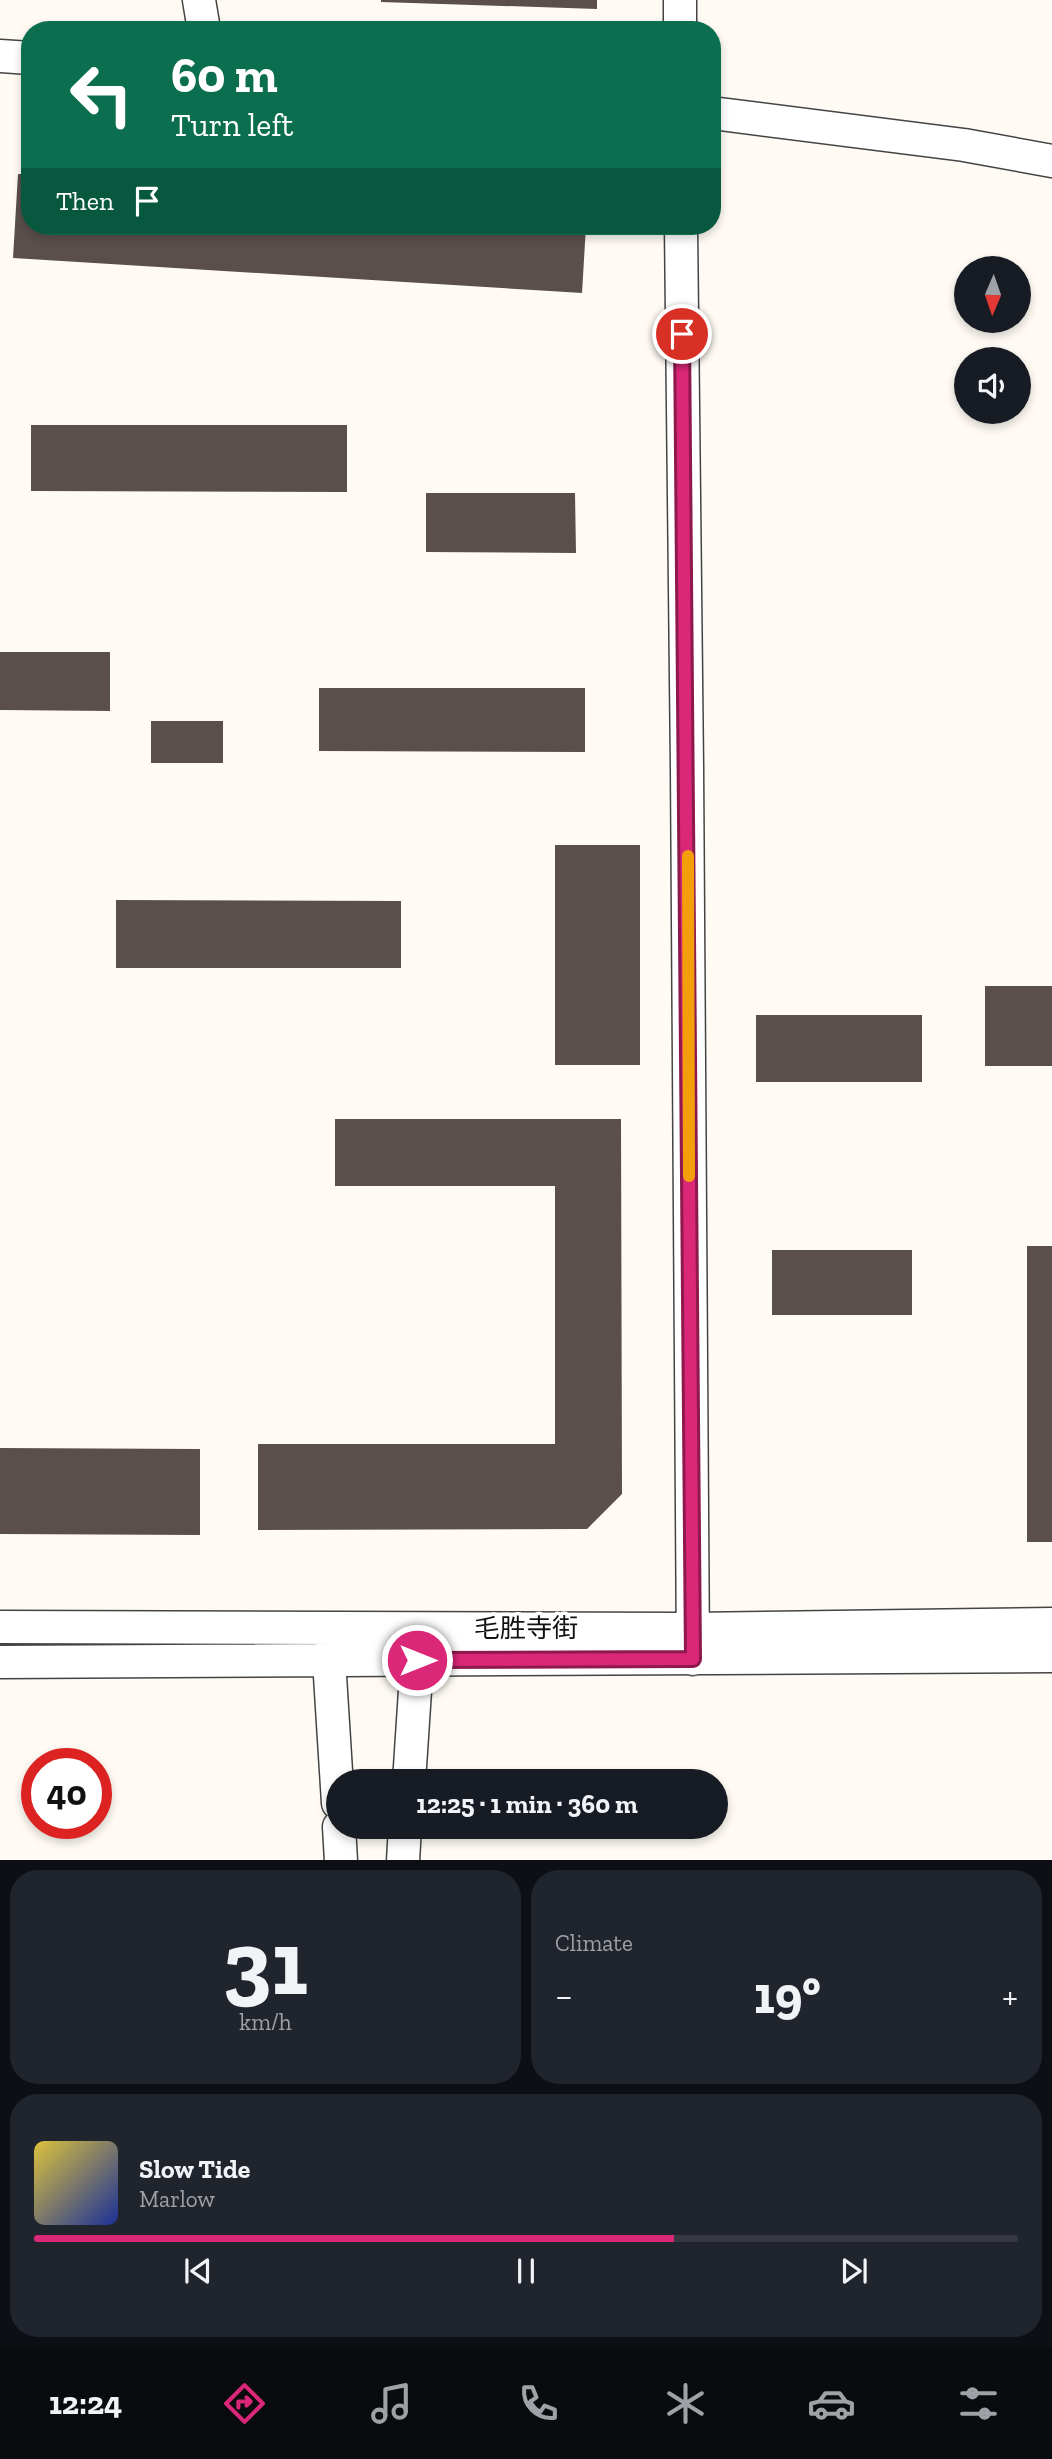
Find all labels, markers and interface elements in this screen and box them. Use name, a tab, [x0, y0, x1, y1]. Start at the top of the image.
text: 60 m	[171, 46, 278, 105]
icon: left	[56, 49, 147, 140]
text: Turn left	[171, 106, 293, 144]
icon: arrive	[128, 182, 166, 220]
text: Then	[56, 185, 114, 217]
north arrow	[954, 256, 1031, 332]
map controls	[954, 256, 1031, 424]
pin	[652, 304, 712, 364]
icon: arrive	[663, 315, 701, 353]
button: sound	[954, 347, 1031, 424]
street label: 毛胜寺街	[474, 1612, 578, 1644]
position arrow	[380, 1623, 454, 1697]
speed limit sign: 40	[21, 1748, 112, 1839]
text: 12:25 · 1 min · 360 m	[416, 1788, 638, 1820]
text: 31	[223, 1908, 308, 2017]
text: Climate	[555, 1929, 633, 1957]
text: 19°	[754, 1964, 821, 2026]
text: −	[555, 1973, 573, 2019]
text: +	[1002, 1973, 1018, 2019]
text: km/h	[239, 2008, 292, 2036]
text: Slow Tide	[139, 2153, 250, 2185]
text: Marlow	[139, 2185, 215, 2213]
icon: previous	[179, 2252, 217, 2290]
icon: pause	[507, 2252, 545, 2290]
icon: next	[835, 2252, 873, 2290]
icon: directions	[220, 2379, 269, 2428]
icon: music	[367, 2379, 416, 2428]
icon: phone	[514, 2379, 563, 2428]
icon: climate	[661, 2379, 710, 2428]
icon: car	[807, 2379, 856, 2428]
icon: filters	[954, 2379, 1003, 2428]
text: 12:24	[49, 2384, 122, 2422]

